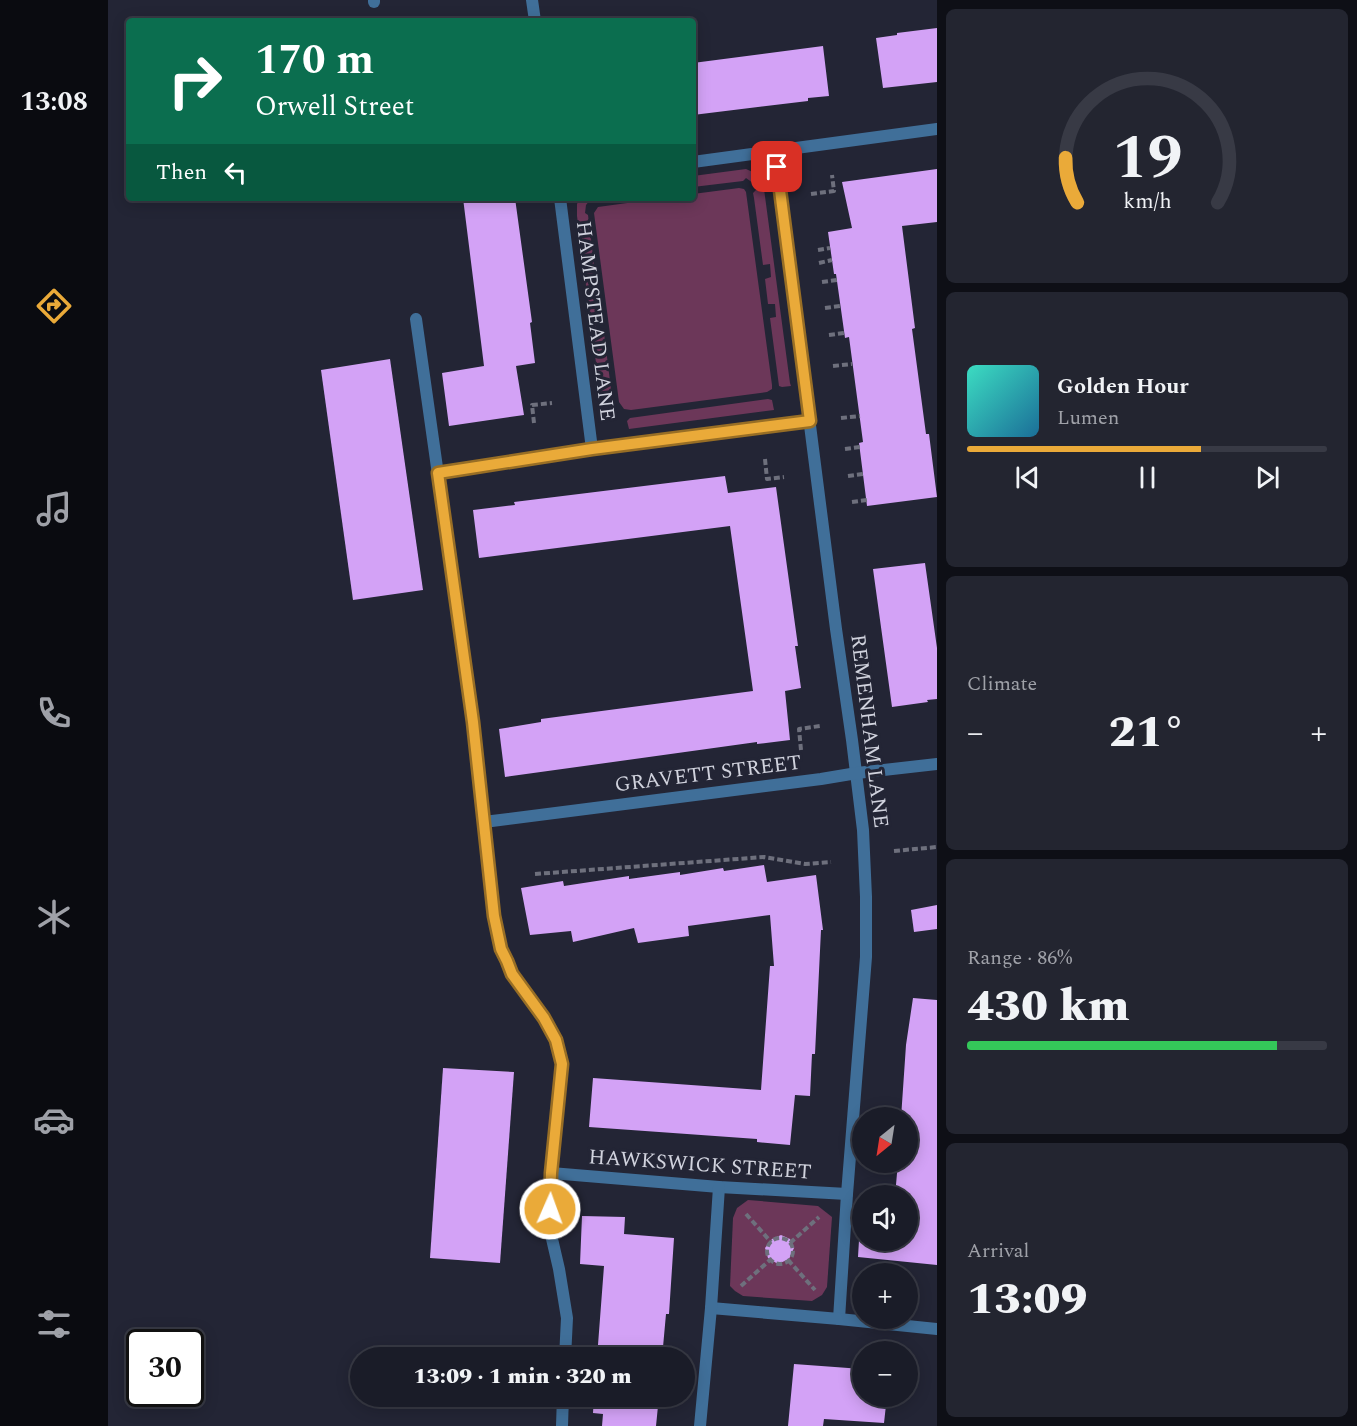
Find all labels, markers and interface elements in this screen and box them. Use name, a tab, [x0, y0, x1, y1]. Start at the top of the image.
text: 170 m	[255, 29, 374, 92]
icon: right	[156, 42, 234, 120]
text: 13:08	[20, 81, 88, 123]
text: Orwell Street	[255, 86, 414, 128]
text: 19	[1112, 111, 1182, 206]
pin	[751, 141, 802, 192]
icon: arrive	[760, 150, 793, 183]
text: Then	[156, 156, 207, 189]
icon: left	[219, 156, 252, 189]
text: km/h	[1123, 186, 1171, 219]
street label: HAMPSTEAD LANE	[567, 219, 623, 423]
icon: directions	[33, 285, 75, 327]
text: Golden Hour	[1057, 370, 1189, 403]
text: Lumen	[1057, 403, 1119, 433]
icon: previous	[1011, 461, 1044, 494]
icon: pause	[1131, 461, 1164, 494]
icon: next	[1251, 461, 1284, 494]
icon: music	[33, 488, 75, 530]
street label: REMENHAM LANE	[841, 632, 897, 830]
text: Climate	[967, 669, 1037, 699]
icon: phone	[33, 692, 75, 734]
text: 21°	[1109, 698, 1185, 767]
text: −	[967, 708, 984, 758]
text: +	[1310, 708, 1327, 758]
street label: GRAVETT STREET	[613, 747, 803, 801]
icon: climate	[33, 896, 75, 938]
text: Range · 86%	[967, 943, 1072, 973]
text: 430 km	[967, 972, 1129, 1041]
icon: car	[33, 1099, 75, 1141]
north arrow	[852, 1107, 918, 1173]
map controls	[852, 1107, 918, 1407]
street label: HAWKSWICK STREET	[587, 1141, 813, 1189]
position arrow	[518, 1177, 582, 1241]
button: sound	[852, 1185, 918, 1251]
text: Arrival	[967, 1236, 1029, 1266]
button: +	[852, 1263, 918, 1329]
text: 13:09	[967, 1265, 1088, 1334]
icon: filters	[33, 1303, 75, 1345]
speed limit sign: 30	[126, 1329, 204, 1407]
button: −	[852, 1341, 918, 1407]
text: 13:09 · 1 min · 320 m	[413, 1360, 632, 1393]

